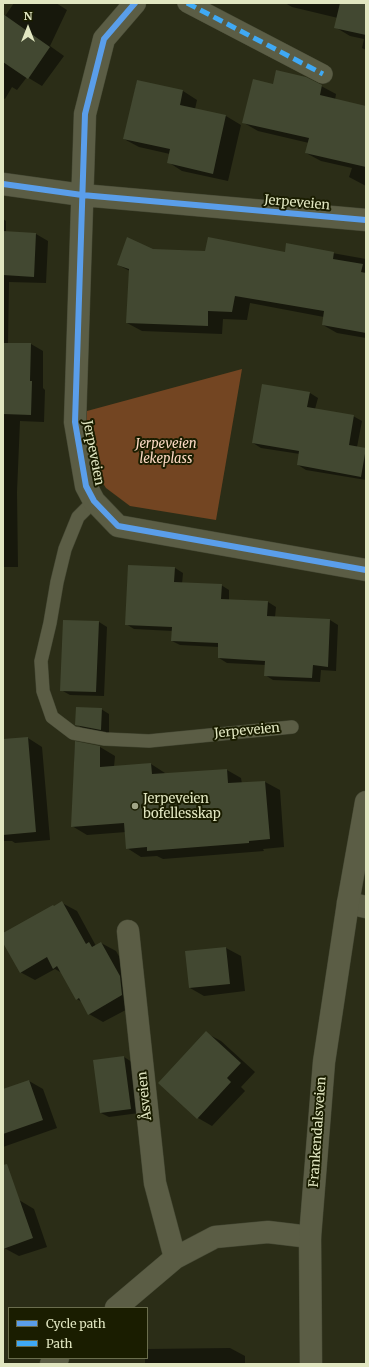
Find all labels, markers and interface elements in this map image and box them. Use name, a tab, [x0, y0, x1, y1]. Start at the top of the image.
north arrow	[8, 8, 48, 48]
text: N	[24, 9, 32, 23]
street label: Jerpeveien	[263, 192, 331, 214]
street label: Jerpeveien	[79, 419, 107, 487]
park label: Jerpeveien lekeplass	[135, 436, 197, 467]
street label: Jerpeveien	[213, 720, 281, 742]
place label: Jerpeveien bofellesskap	[143, 791, 221, 822]
marker: Jerpeveien bofellesskap	[130, 801, 140, 811]
street label: Åsveien	[135, 1071, 155, 1121]
street label: Frankendalsveien	[306, 1076, 330, 1188]
legend	[8, 1307, 148, 1359]
text: Cycle path	[46, 1316, 106, 1331]
text: Path	[46, 1336, 72, 1351]

